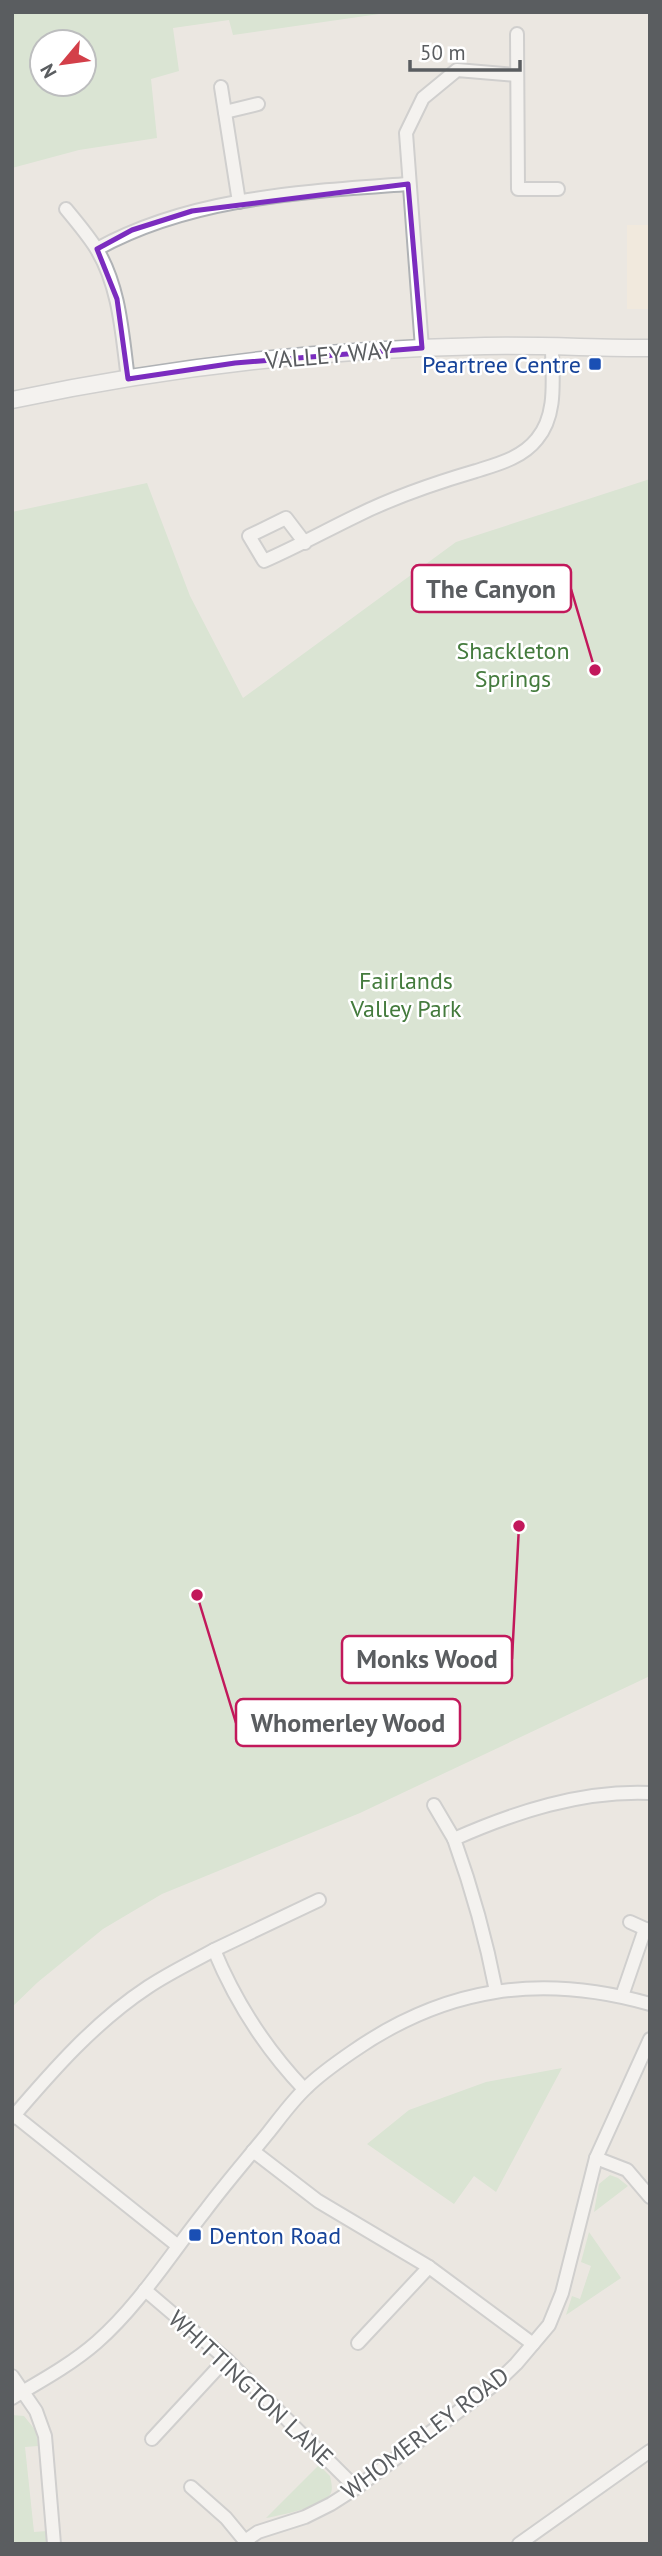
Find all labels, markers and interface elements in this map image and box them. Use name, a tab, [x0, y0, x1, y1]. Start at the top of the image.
north arrow	[28, 28, 98, 98]
scale bar	[410, 28, 520, 72]
text: 50 m	[420, 39, 466, 66]
text: N	[35, 60, 62, 83]
street label: VALLEY WAY	[263, 334, 395, 376]
place label: Peartree Centre	[422, 349, 581, 380]
marker: Peartree Centre	[587, 356, 603, 372]
callout: The Canyon	[412, 565, 571, 612]
text: The Canyon	[426, 572, 556, 605]
park label: Shackleton Springs	[456, 635, 570, 694]
park label: Fairlands Valley Park	[350, 965, 462, 1024]
callout: Monks Wood	[342, 1636, 512, 1683]
text: Monks Wood	[356, 1642, 498, 1675]
callout: Whomerley Wood	[236, 1699, 460, 1746]
text: Whomerley Wood	[251, 1706, 445, 1739]
place label: Denton Road	[209, 2220, 341, 2251]
marker: Denton Road	[187, 2227, 203, 2243]
street label: WHITTINGTON LANE	[162, 2303, 340, 2473]
street label: WHOMERLEY ROAD	[335, 2360, 515, 2506]

